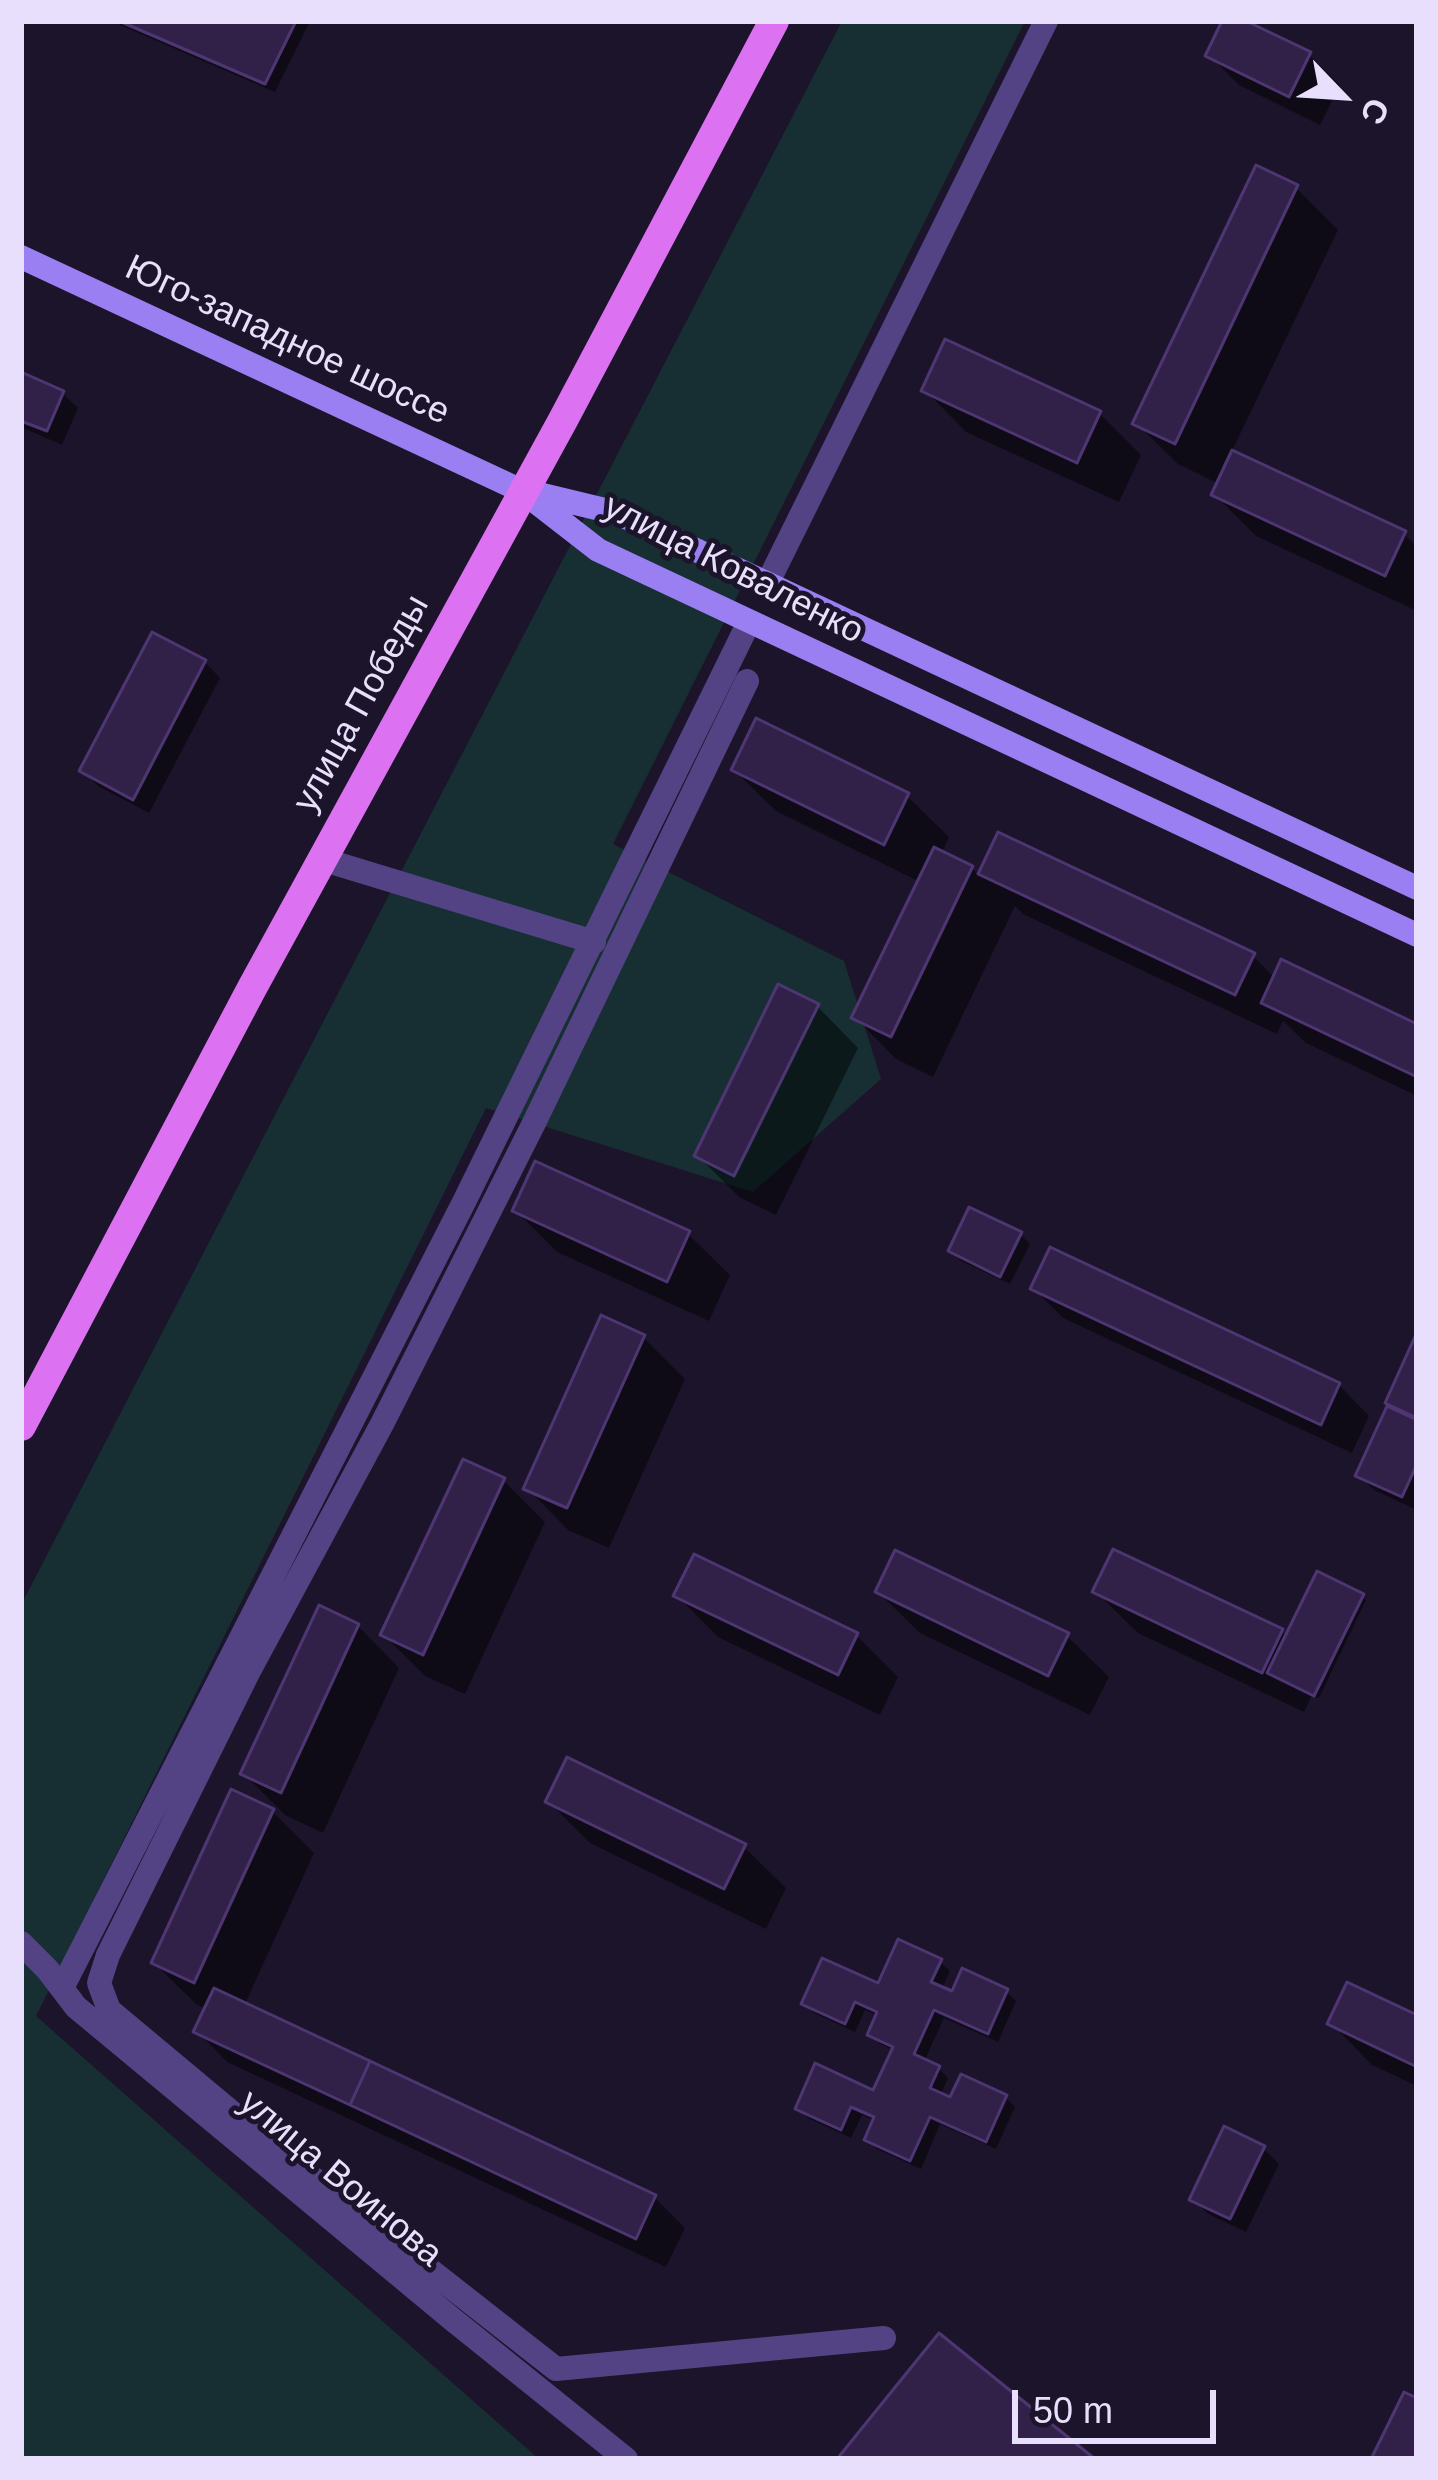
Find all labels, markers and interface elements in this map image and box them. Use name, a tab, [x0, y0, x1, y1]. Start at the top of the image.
north arrow	[1282, 36, 1402, 156]
text: С	[1353, 93, 1397, 130]
street label: Юго-западное шоссе	[118, 247, 456, 435]
street label: улица Коваленко	[596, 486, 870, 654]
street label: улица Победы	[285, 588, 439, 820]
street label: улица Воинова	[230, 2082, 450, 2276]
scale bar	[1018, 2366, 1222, 2440]
text: 50 m	[1033, 2390, 1113, 2431]

